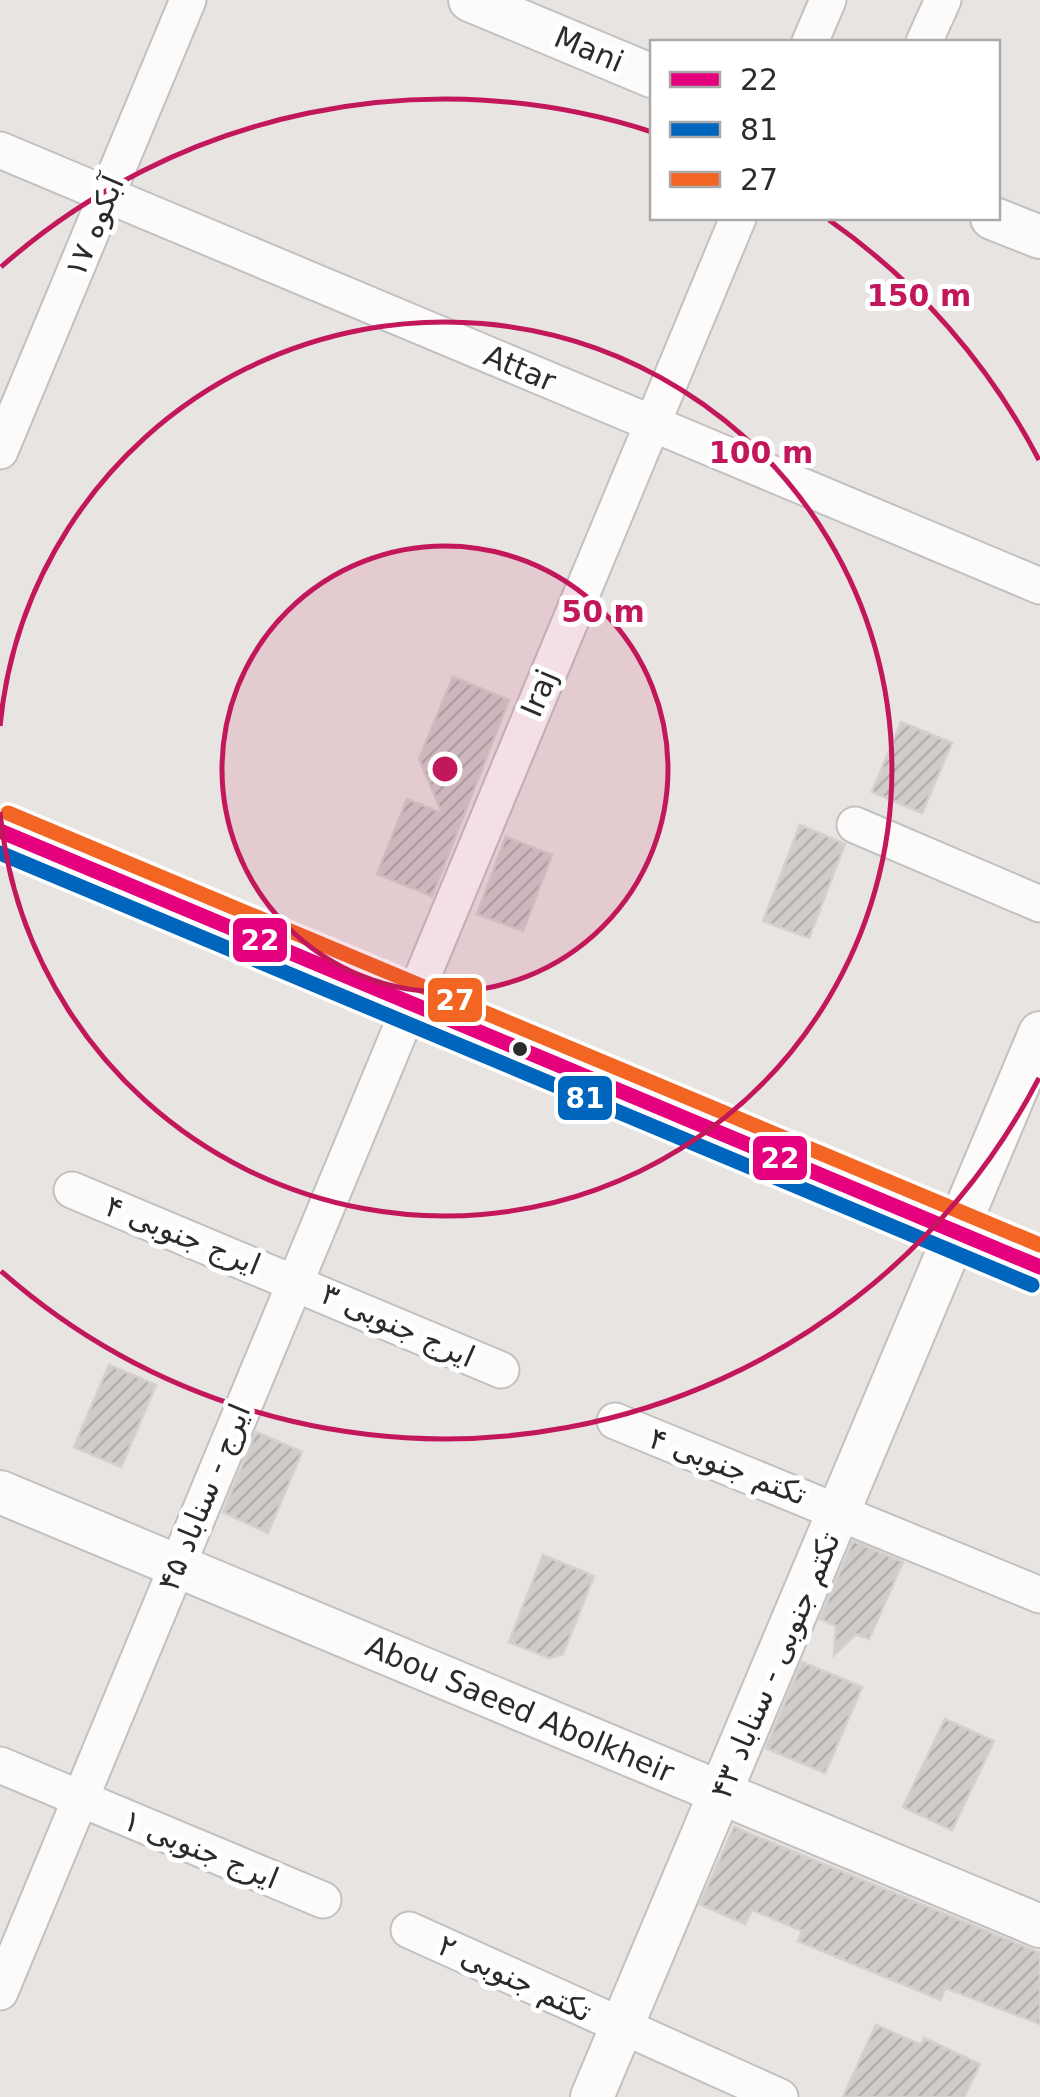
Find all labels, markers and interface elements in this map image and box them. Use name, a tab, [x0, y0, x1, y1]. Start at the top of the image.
street label: Mani	[549, 19, 629, 79]
legend	[650, 40, 1000, 220]
text: 22	[740, 62, 778, 97]
text: 81	[740, 112, 778, 147]
text: 27	[740, 162, 778, 197]
street label: آبکوه ۱۷	[57, 169, 132, 282]
text: 150 m	[867, 278, 971, 313]
street label: Attar	[479, 337, 562, 399]
text: 100 m	[709, 435, 813, 470]
text: 50 m	[561, 594, 645, 629]
street label: Iraj	[514, 664, 564, 722]
centre of rings	[427, 751, 463, 787]
line badge: 22	[231, 916, 289, 964]
text: 22	[241, 924, 279, 957]
line badge: 27	[426, 976, 484, 1024]
text: 27	[436, 984, 474, 1017]
unlabelled marker	[510, 1039, 530, 1059]
line badge: 81	[556, 1074, 614, 1122]
text: 81	[566, 1082, 604, 1115]
line badge: 22	[751, 1134, 809, 1182]
text: 22	[761, 1142, 799, 1175]
street label: ایرج جنوبی ۴	[100, 1188, 266, 1283]
street label: ایرج جنوبی ۳	[315, 1276, 480, 1375]
street label: ایرج - سناباد ۴۵	[151, 1398, 258, 1596]
street label: تکتم جنوبی ۴	[644, 1420, 812, 1513]
street label: تکتم جنوبی - سناباد ۴۳	[703, 1527, 848, 1804]
street label: Abou Saeed Abolkheir	[361, 1628, 680, 1790]
street label: ایرج جنوبی ۱	[118, 1802, 284, 1897]
street label: تکتم جنوبی ۲	[432, 1927, 597, 2030]

